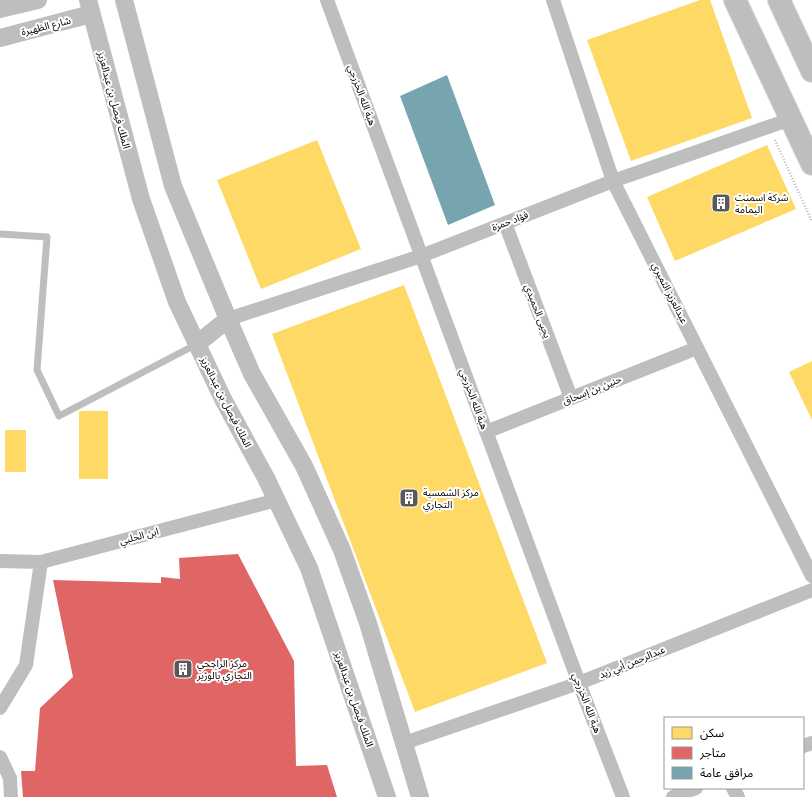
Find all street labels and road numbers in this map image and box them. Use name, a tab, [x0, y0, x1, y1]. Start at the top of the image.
street label: شارع الظهيرة	[20, 15, 72, 39]
street label: الملك فيصل بن عبدالعزيز	[95, 49, 132, 150]
street label: هبة الله الخزرجي	[344, 63, 378, 128]
street label: فؤاد حمزة	[490, 209, 531, 234]
street label: عبدالعزيز الثميري	[648, 261, 690, 326]
street label: يحيى الحميدي	[521, 283, 553, 340]
street label: الملك فيصل بن عبدالعزيز	[197, 354, 254, 449]
street label: هبة الله الخزرجي	[456, 367, 490, 432]
street label: حنين بن إسحاق	[561, 373, 624, 408]
street label: ابن الحلبي	[118, 526, 160, 549]
street label: عبدالرحمن أبي زيد	[597, 643, 668, 682]
street label: الملك فيصل بن عبدالعزيز	[331, 649, 375, 748]
street label: هبة الله الخزرجي	[568, 671, 604, 736]

